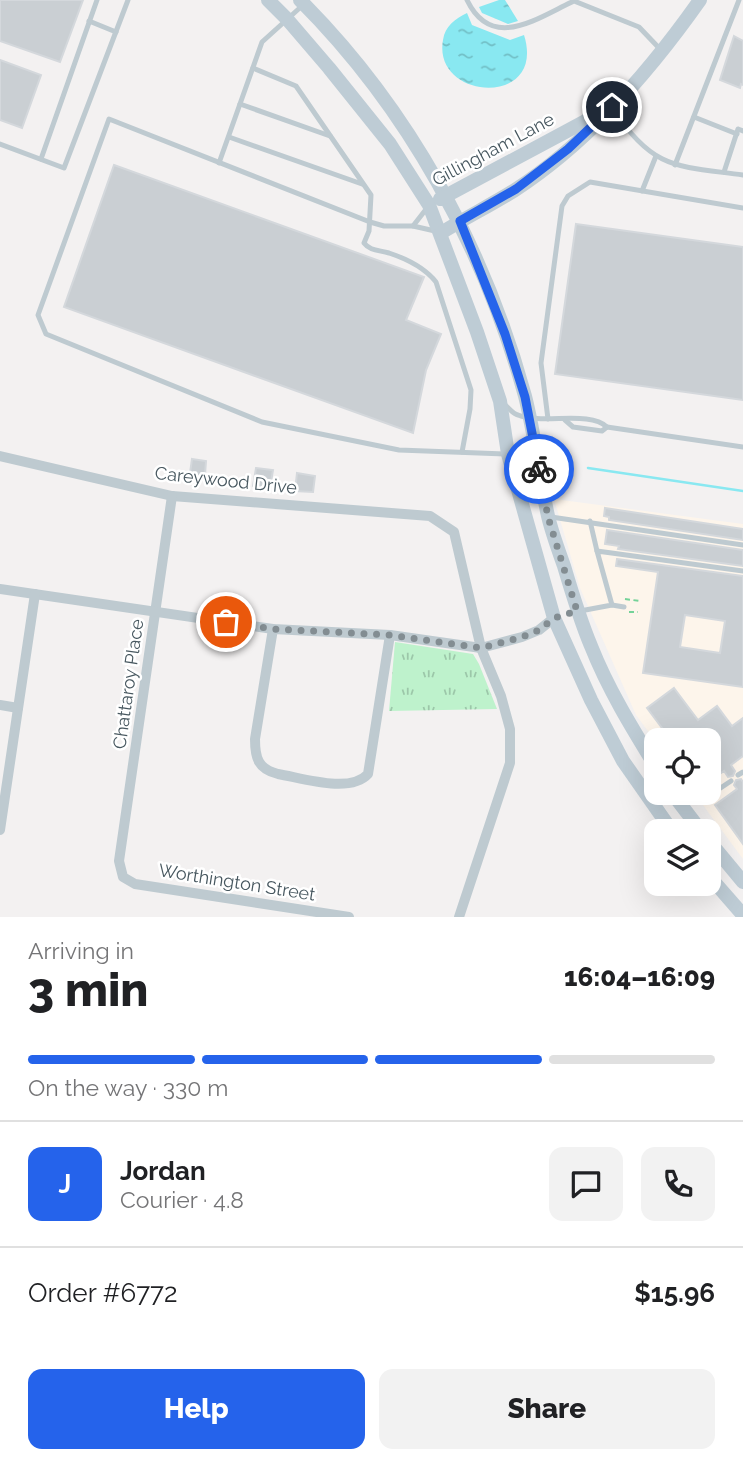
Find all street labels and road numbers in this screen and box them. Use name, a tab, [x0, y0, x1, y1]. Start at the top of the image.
street label: Gillingham Lane	[428, 108, 558, 190]
street label: Careywood Drive	[154, 462, 298, 498]
street label: Chattaroy Place	[108, 617, 148, 750]
street label: Worthington Street	[157, 859, 317, 905]

